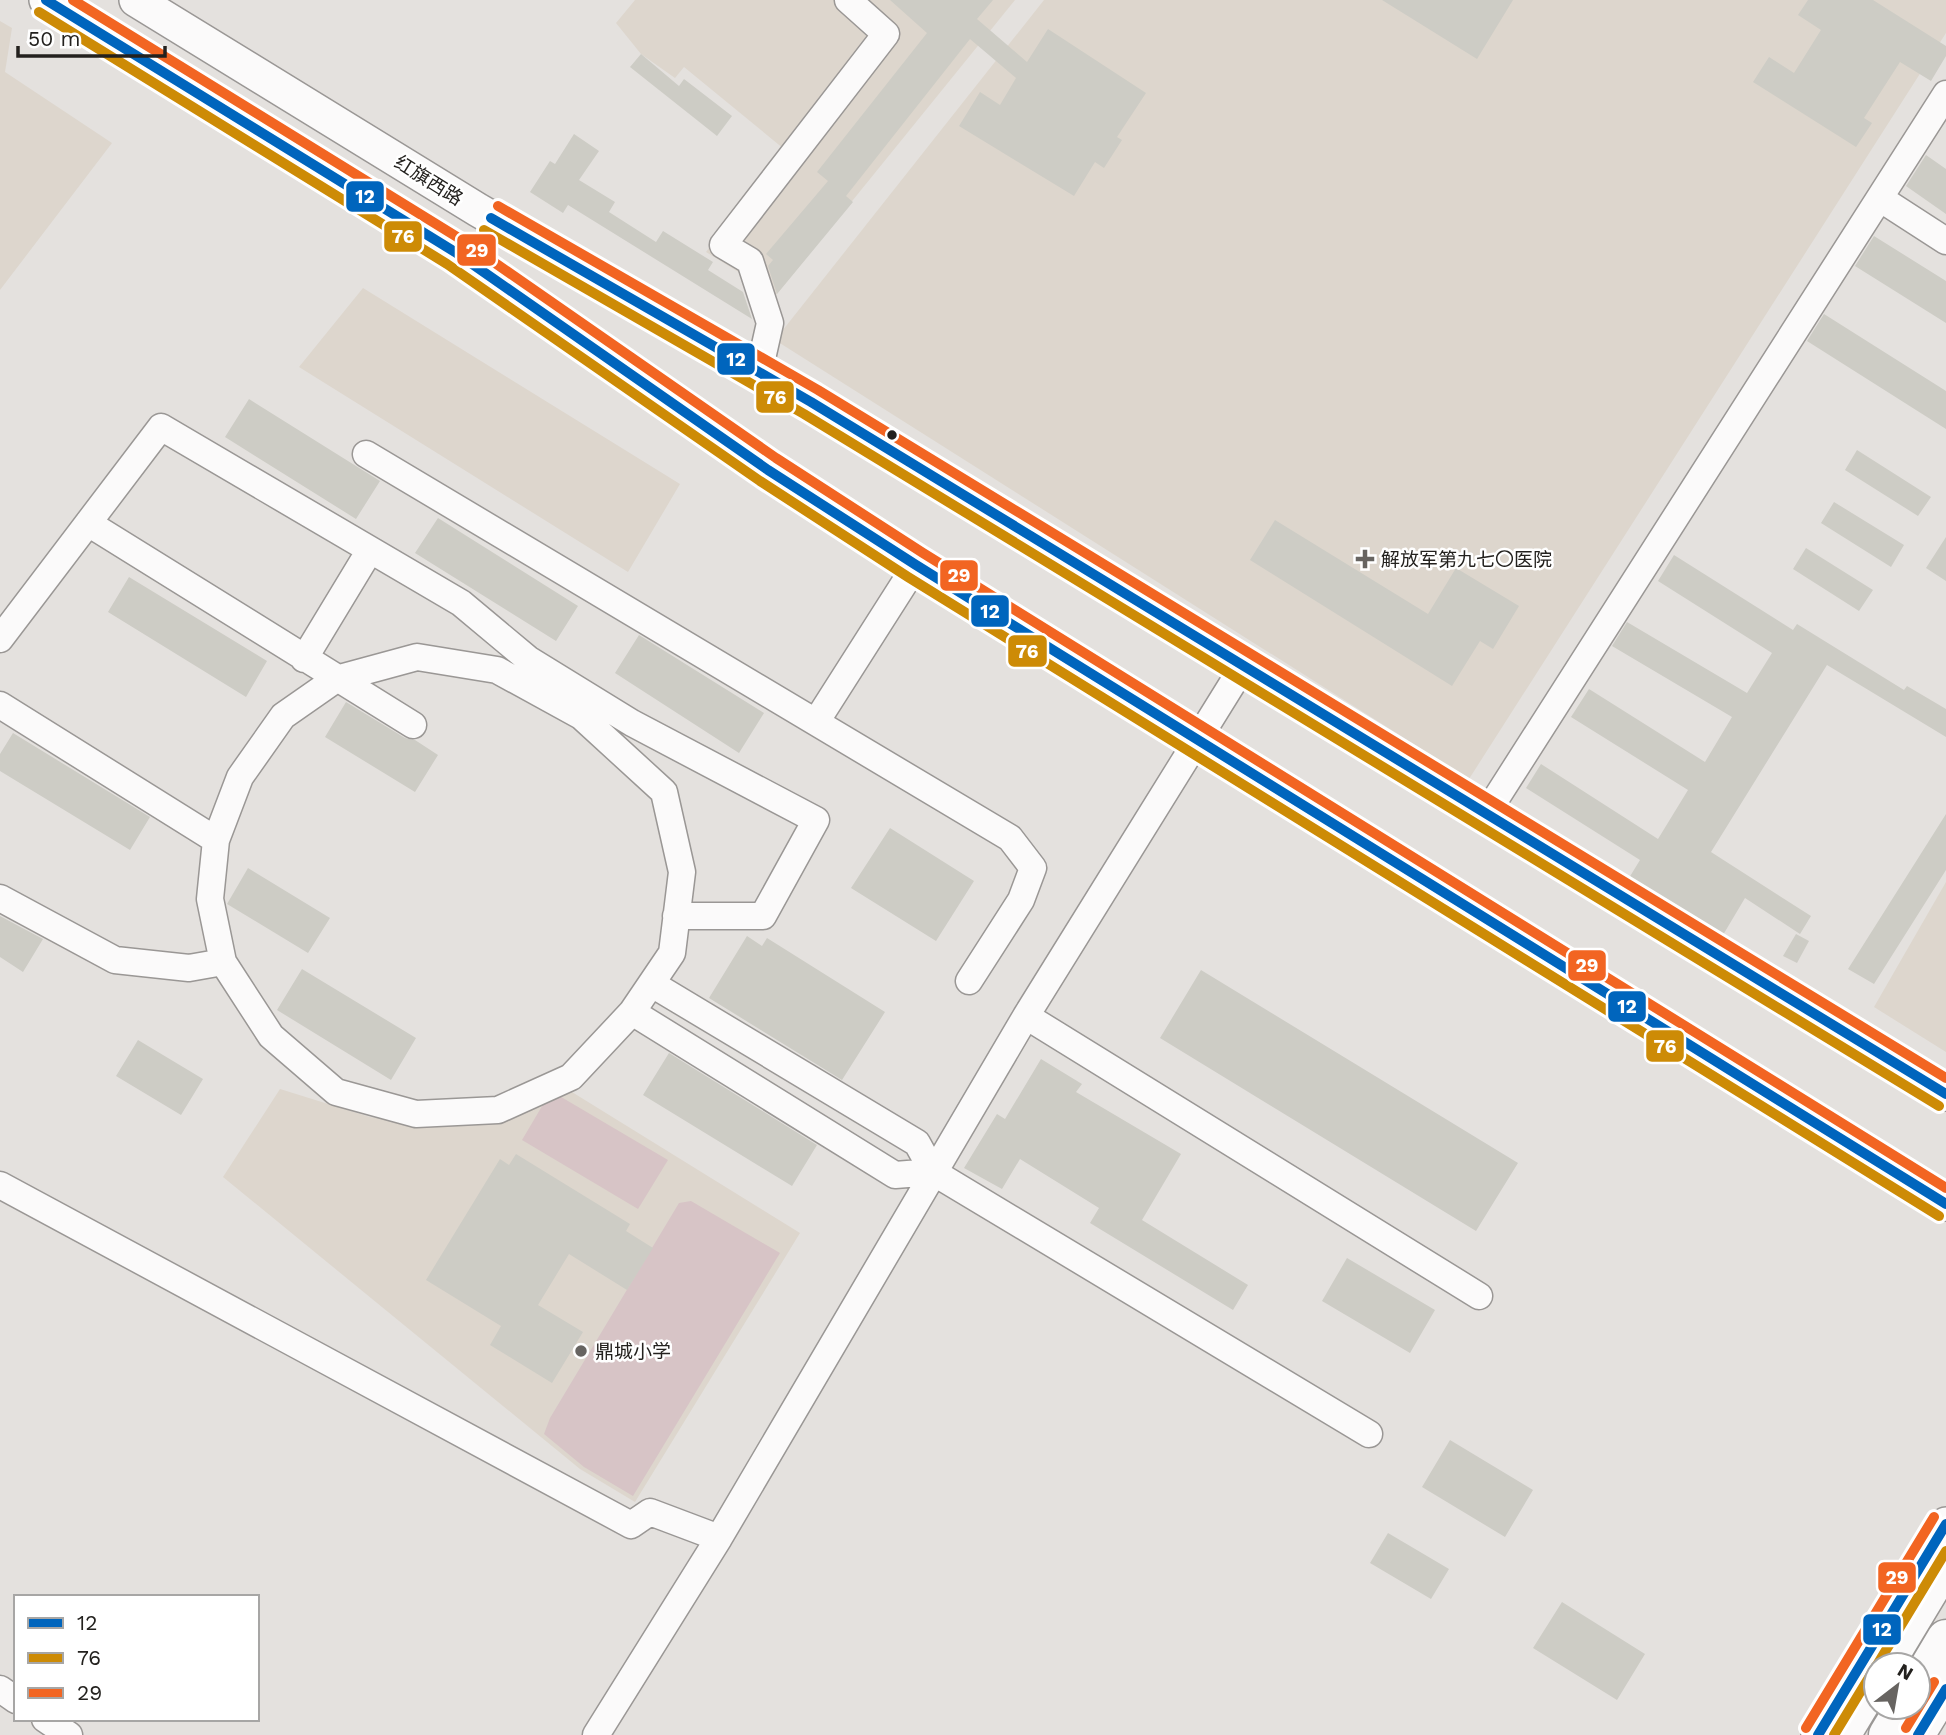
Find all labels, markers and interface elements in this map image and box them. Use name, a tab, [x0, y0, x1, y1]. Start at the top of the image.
scale bar	[18, 14, 164, 58]
text: 50 m	[28, 26, 80, 51]
street label: 红旗西路	[390, 151, 467, 210]
line badge: 12	[345, 180, 385, 213]
text: 12	[355, 185, 375, 208]
line badge: 76	[383, 220, 423, 253]
text: 76	[392, 225, 415, 248]
line badge: 29	[456, 233, 497, 267]
text: 29	[465, 239, 489, 262]
line badge: 12	[716, 342, 756, 376]
text: 12	[726, 348, 746, 371]
line badge: 76	[755, 380, 795, 414]
text: 76	[764, 386, 787, 409]
unlabelled marker	[885, 428, 899, 442]
place label: 解放军第九七〇医院	[1381, 548, 1552, 571]
marker: 解放军第九七〇医院	[1355, 549, 1375, 569]
line badge: 29	[939, 559, 979, 592]
text: 29	[947, 564, 971, 587]
line badge: 12	[970, 594, 1010, 628]
text: 12	[980, 600, 1000, 623]
line badge: 76	[1007, 634, 1048, 668]
text: 76	[1016, 640, 1039, 663]
line badge: 29	[1567, 949, 1607, 982]
text: 29	[1575, 954, 1599, 977]
line badge: 12	[1607, 990, 1647, 1023]
text: 12	[1617, 995, 1637, 1018]
line badge: 76	[1645, 1029, 1685, 1063]
text: 76	[1654, 1035, 1677, 1058]
place label: 鼎城小学	[595, 1340, 671, 1363]
marker: 鼎城小学	[573, 1343, 589, 1359]
line badge: 29	[1877, 1561, 1917, 1594]
text: 29	[1885, 1566, 1909, 1589]
legend	[14, 1595, 259, 1721]
text: 12	[77, 1610, 97, 1635]
line badge: 12	[1862, 1613, 1902, 1646]
text: 12	[1872, 1618, 1892, 1641]
text: 76	[77, 1645, 101, 1670]
north arrow	[1862, 1651, 1932, 1721]
text: N	[1894, 1658, 1917, 1685]
text: 29	[77, 1680, 102, 1705]

